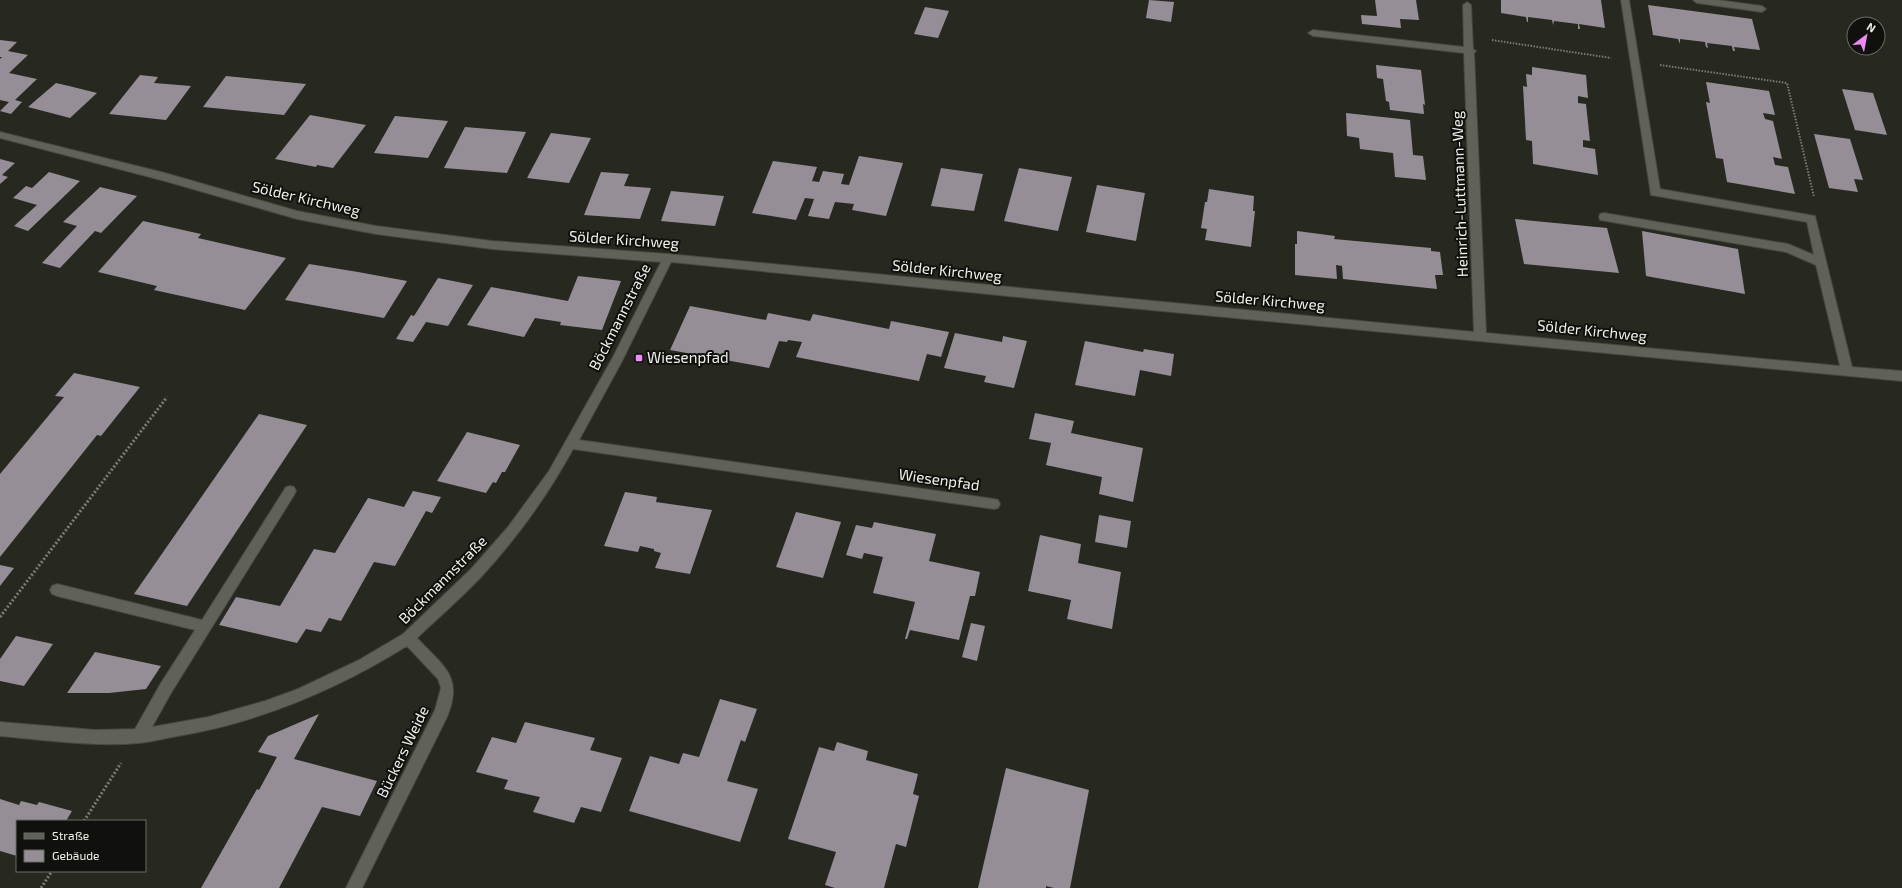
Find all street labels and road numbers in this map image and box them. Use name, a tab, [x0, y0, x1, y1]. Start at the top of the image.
street label: Heinrich-Luttmann-Weg	[1447, 110, 1471, 278]
street label: Sölder Kirchweg	[250, 177, 363, 219]
street label: Sölder Kirchweg	[568, 226, 680, 252]
street label: Sölder Kirchweg	[891, 255, 1004, 285]
street label: Böckmannstraße	[584, 260, 654, 373]
street label: Sölder Kirchweg	[1214, 286, 1326, 314]
street label: Sölder Kirchweg	[1536, 315, 1649, 345]
street label: Wiesenpfad	[897, 464, 981, 494]
street label: Böckmannstraße	[394, 531, 490, 627]
street label: Bückers Weide	[372, 703, 432, 800]

